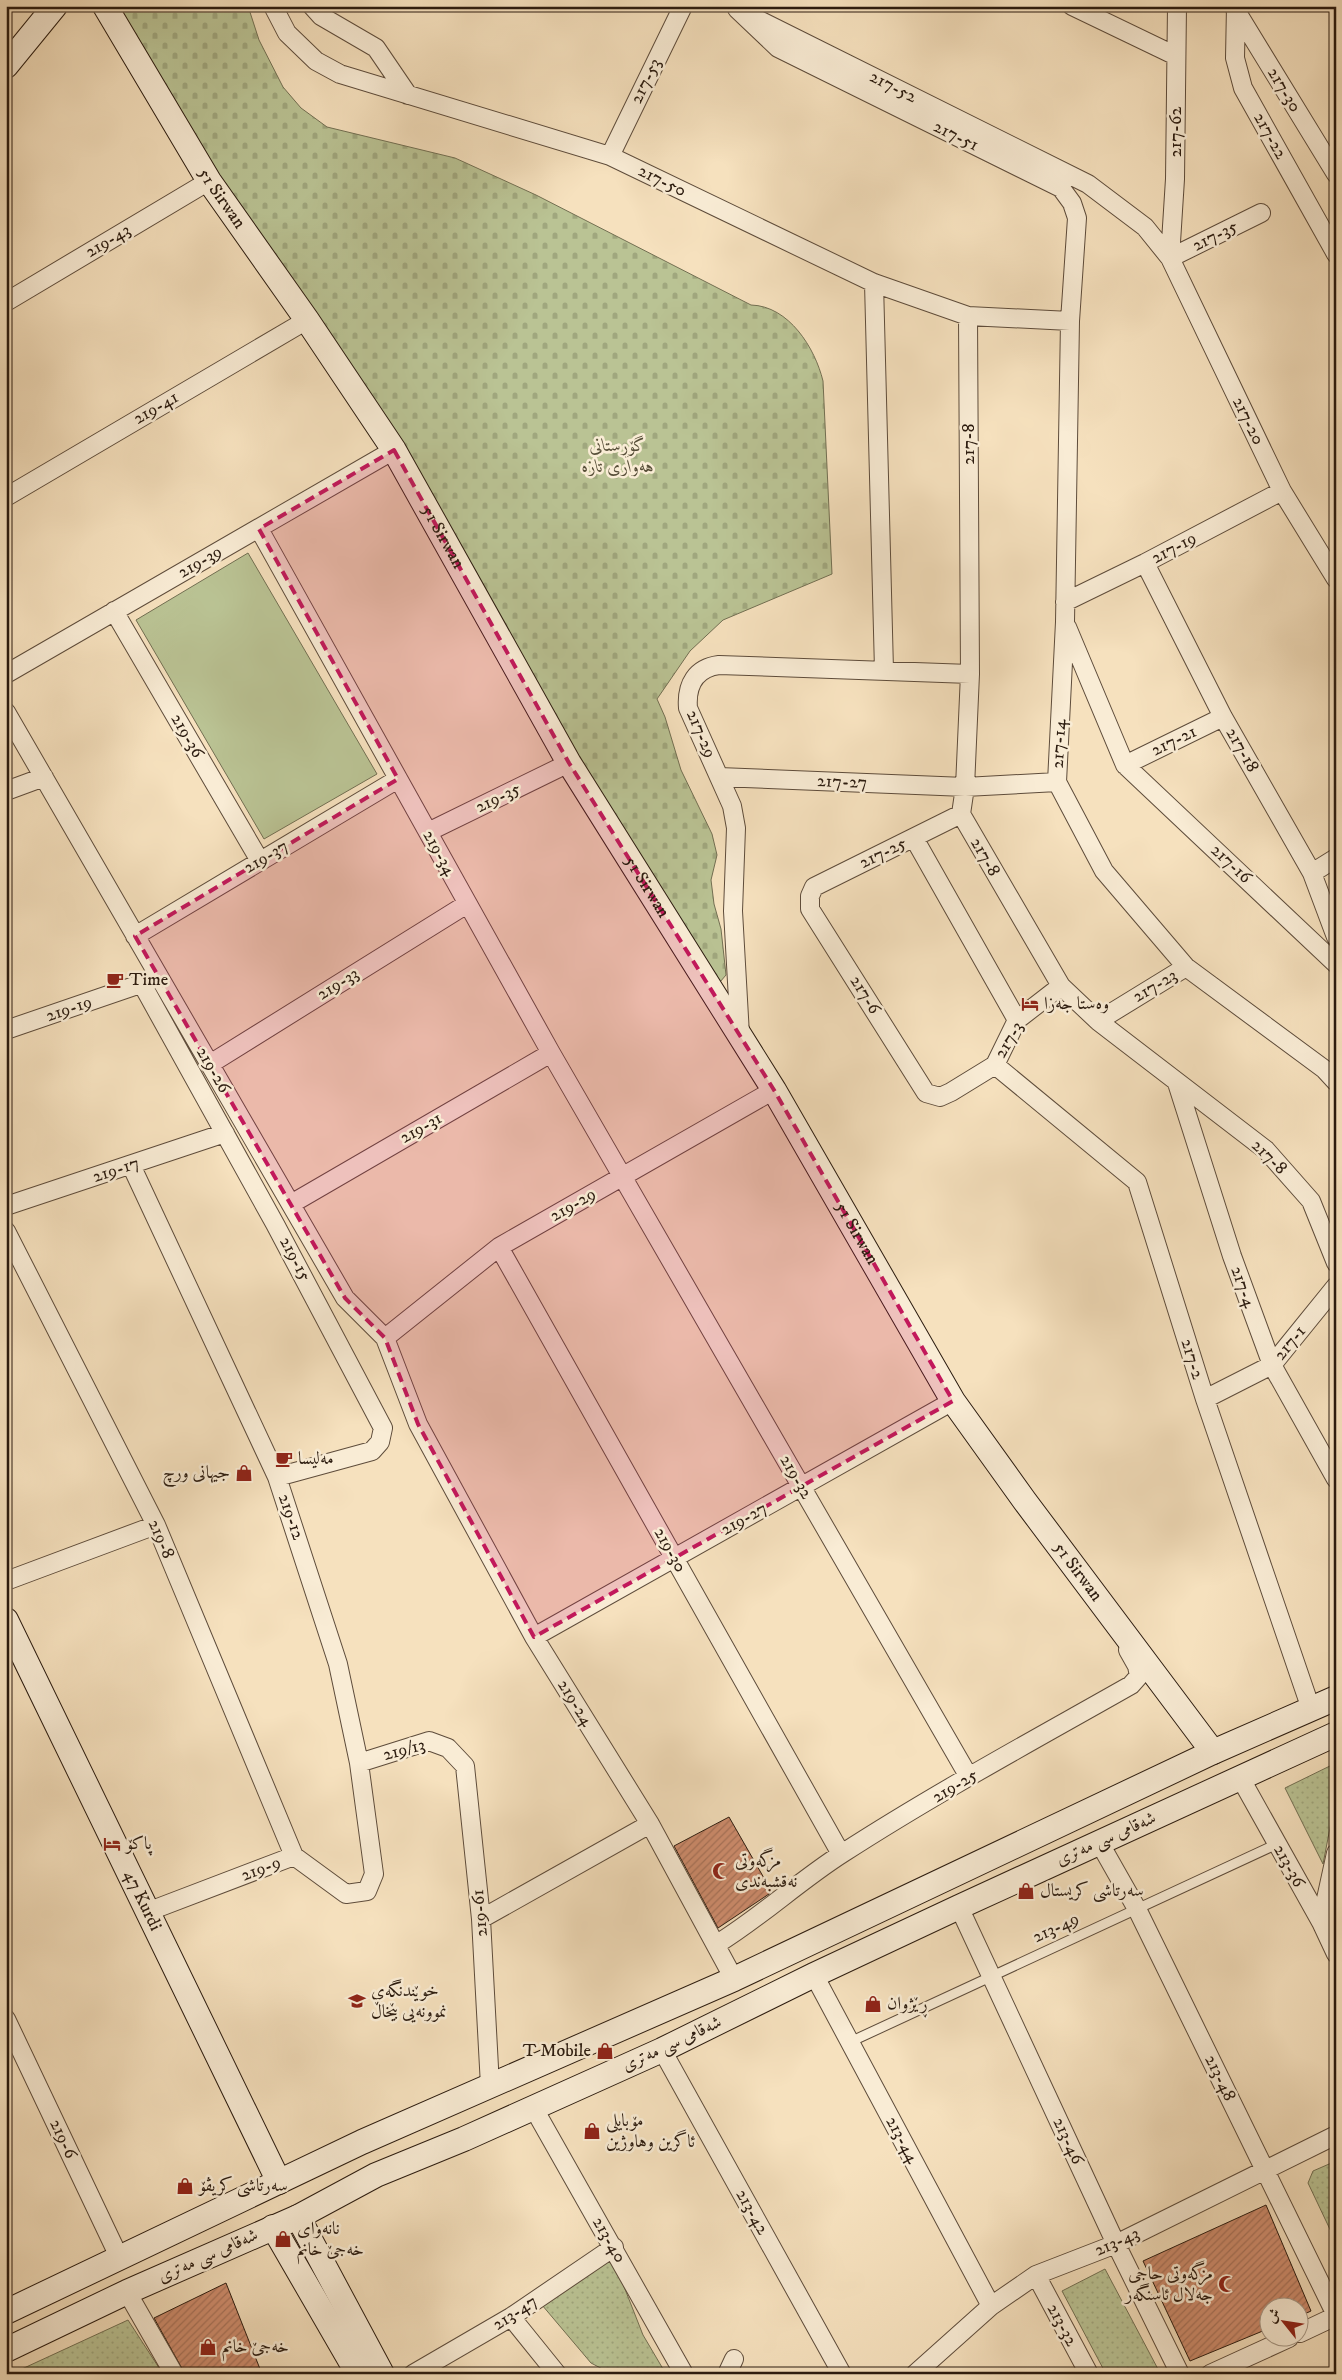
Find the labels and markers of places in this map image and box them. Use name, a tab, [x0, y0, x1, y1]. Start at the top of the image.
place label: Time	[129, 969, 168, 991]
cafe icon: Time	[105, 970, 125, 990]
place label: وەستا جەزا	[1044, 993, 1109, 1015]
hotel icon: وەستا جەزا	[1020, 994, 1040, 1014]
place label: مەلیسا	[298, 1448, 334, 1470]
cafe icon: مەلیسا	[274, 1449, 294, 1469]
place label: جیهانی ورچ	[162, 1462, 230, 1488]
shop icon: جیهانی ورچ	[234, 1463, 254, 1483]
place label: پاکۆ	[124, 1833, 153, 1856]
hotel icon: پاکۆ	[102, 1834, 122, 1854]
place label: مزگەوتی نەقشبەندی	[735, 1847, 797, 1893]
mosque icon: مزگەوتی نەقشبەندی	[711, 1861, 731, 1881]
place label: سەرتاشی کریستال	[1040, 1880, 1144, 1903]
shop icon: سەرتاشی کریستال	[1016, 1881, 1036, 1901]
place label: خوێندنگەی نموونەیی بێخاڵ	[371, 1979, 447, 2023]
school or university icon: خوێندنگەی نموونەیی بێخاڵ	[347, 1991, 367, 2011]
place label: ڕێژوان	[887, 1993, 928, 2018]
shop icon: ڕێژوان	[863, 1994, 883, 2014]
place label: T Mobile	[523, 2040, 591, 2062]
shop icon: T Mobile	[595, 2041, 615, 2061]
place label: مۆبایلی ئاگرین وهاوژین	[606, 2110, 695, 2153]
shop icon: مۆبایلی ئاگرین وهاوژین	[582, 2121, 602, 2141]
place label: سەرتاشی کریڤۆ	[197, 2175, 288, 2198]
shop icon: سەرتاشی کریڤۆ	[175, 2176, 195, 2196]
place label: نانەوای خەجێ خانم	[297, 2218, 364, 2265]
shop icon: نانەوای خەجێ خانم	[273, 2229, 293, 2249]
place label: مزگەوتی حاجی جەلال ئاسنگەر	[1123, 2260, 1213, 2306]
mosque icon: مزگەوتی حاجی جەلال ئاسنگەر	[1217, 2274, 1237, 2294]
place label: خەجێ خانم	[222, 2336, 289, 2362]
shop icon: خەجێ خانم	[198, 2337, 218, 2357]

